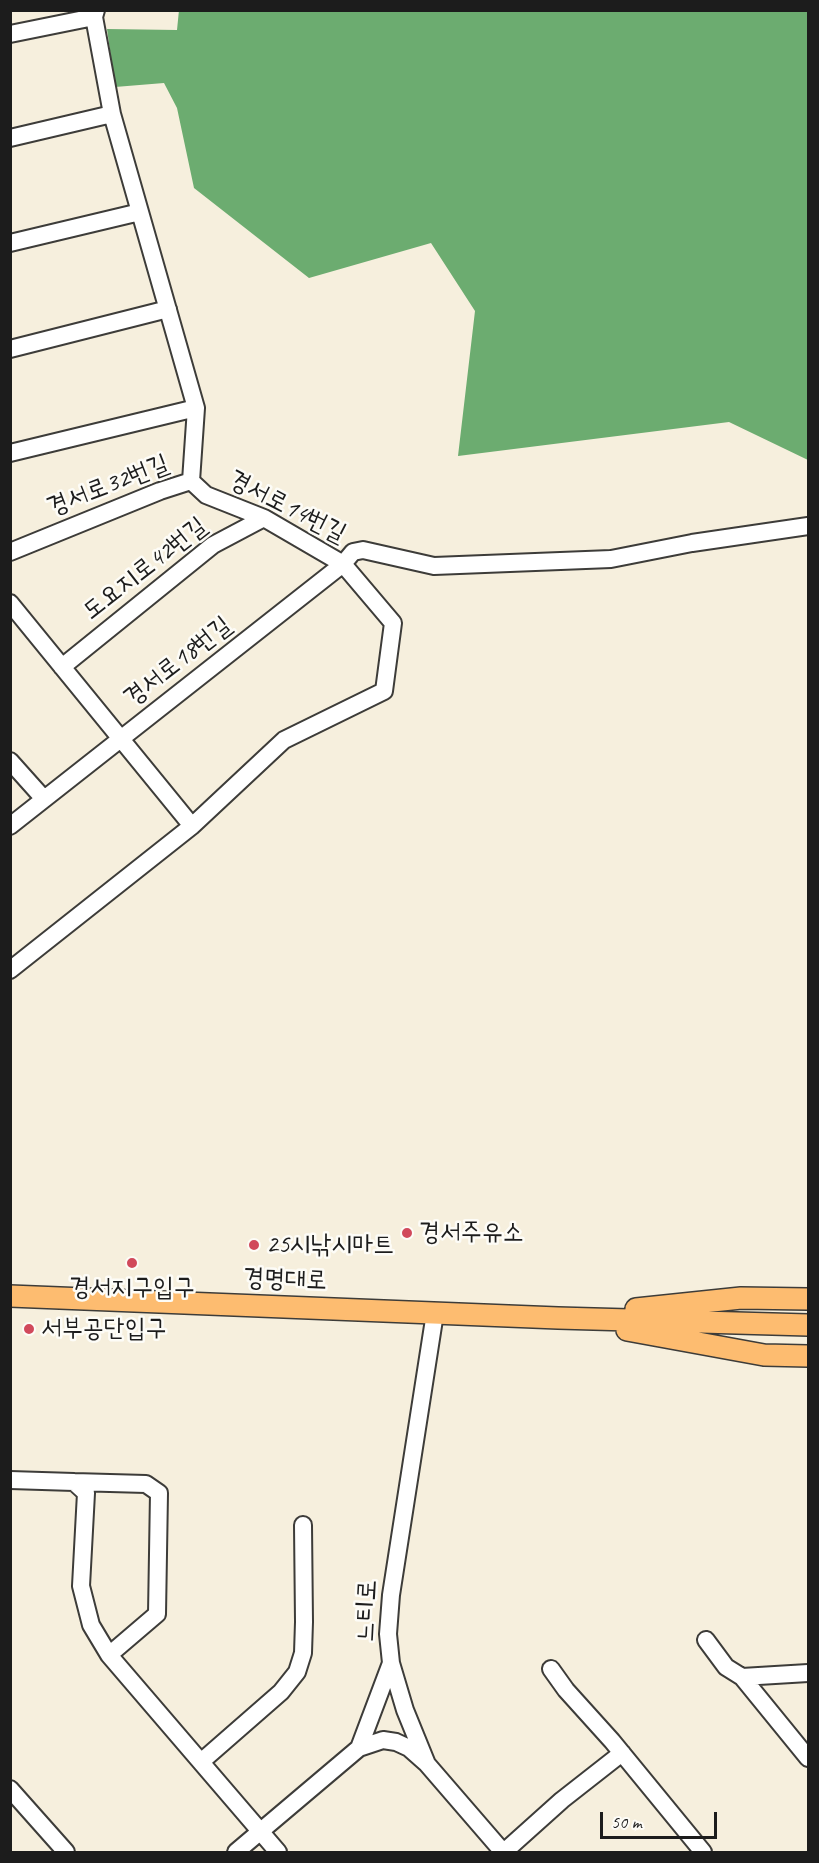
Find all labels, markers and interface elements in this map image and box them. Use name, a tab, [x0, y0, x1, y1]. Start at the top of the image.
street label: 경서로32번길	[43, 448, 173, 524]
street label: 경서로14번길	[223, 464, 351, 550]
street label: 도요지로42번길	[77, 511, 213, 627]
street label: 경서로18번길	[118, 610, 238, 714]
place label: 경서주유소	[419, 1217, 524, 1249]
marker: 경서주유소	[400, 1226, 414, 1240]
place label: 25시낚시마트	[266, 1229, 394, 1261]
marker: 25시낚시마트	[247, 1238, 261, 1252]
marker: 경서지구입구	[125, 1256, 139, 1270]
street label: 경명대로	[243, 1263, 327, 1297]
place label: 경서지구입구	[69, 1272, 195, 1304]
place label: 서부공단입구	[41, 1313, 167, 1345]
marker: 서부공단입구	[22, 1322, 36, 1336]
street label: 느티로	[350, 1579, 384, 1643]
scale bar	[603, 1800, 720, 1838]
text: 50 m	[611, 1811, 642, 1833]

